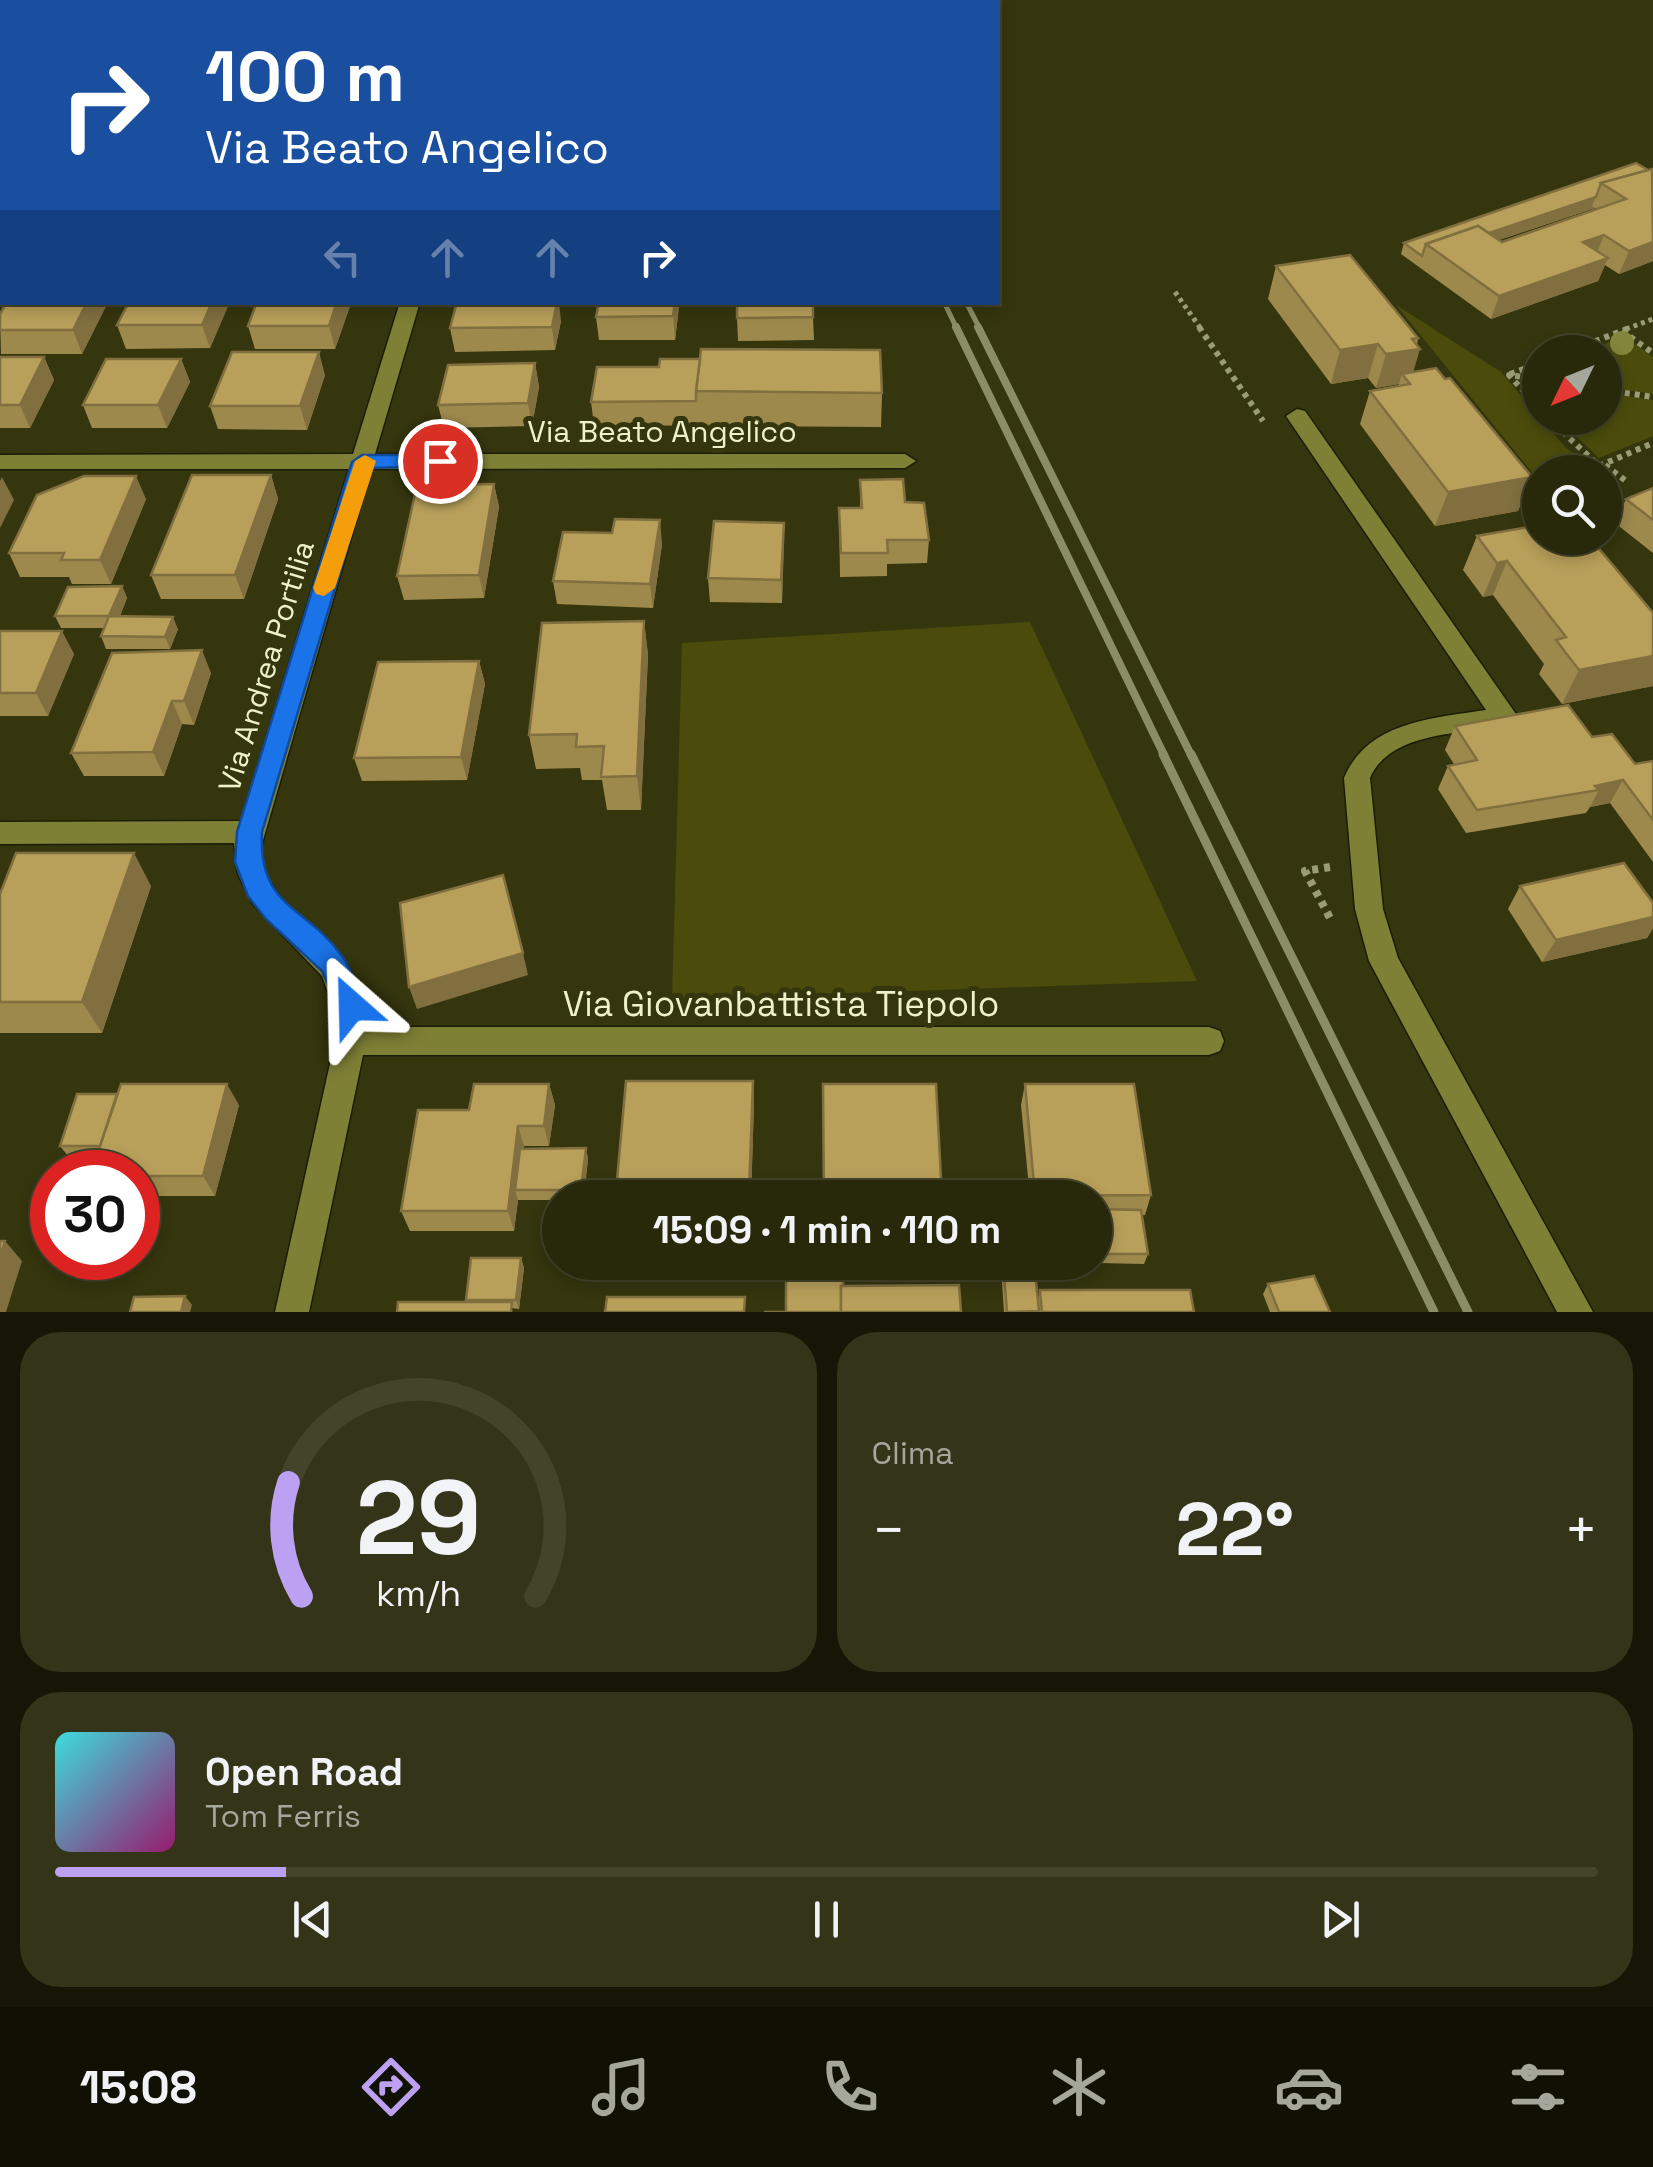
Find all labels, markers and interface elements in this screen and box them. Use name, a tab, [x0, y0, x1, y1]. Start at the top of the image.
text: 100 m	[205, 32, 405, 121]
icon: right	[40, 40, 170, 170]
text: Via Beato Angelico	[205, 119, 609, 176]
icon: left	[315, 230, 370, 285]
icon: ahead	[420, 230, 475, 285]
icon: ahead	[525, 230, 580, 285]
icon: right	[630, 230, 685, 285]
north arrow	[1522, 335, 1622, 435]
map controls	[1522, 335, 1622, 555]
street label: Via Beato Angelico	[527, 412, 797, 451]
pin	[398, 419, 483, 504]
icon: arrive	[413, 434, 468, 489]
button: search	[1522, 455, 1622, 555]
street label: Via Andrea Portilia	[209, 535, 323, 797]
position arrow	[300, 954, 404, 1058]
street label: Via Giovanbattista Tiepolo	[563, 982, 999, 1026]
speed limit sign: 30	[30, 1150, 160, 1280]
text: 15:09 · 1 min · 110 m	[653, 1206, 1001, 1254]
text: Clima	[872, 1433, 954, 1473]
text: 29	[355, 1452, 481, 1584]
text: 22°	[1175, 1481, 1294, 1577]
text: −	[872, 1495, 906, 1565]
text: +	[1564, 1495, 1598, 1565]
text: km/h	[376, 1571, 461, 1616]
text: Open Road	[205, 1748, 403, 1796]
text: Tom Ferris	[205, 1796, 361, 1836]
icon: previous	[285, 1892, 340, 1947]
icon: pause	[799, 1892, 854, 1947]
icon: next	[1313, 1892, 1368, 1947]
icon: directions	[356, 2052, 426, 2122]
icon: music	[586, 2052, 656, 2122]
icon: phone	[815, 2052, 885, 2122]
icon: climate	[1044, 2052, 1114, 2122]
icon: car	[1274, 2052, 1344, 2122]
icon: filters	[1503, 2052, 1573, 2122]
text: 15:08	[80, 2059, 197, 2116]

